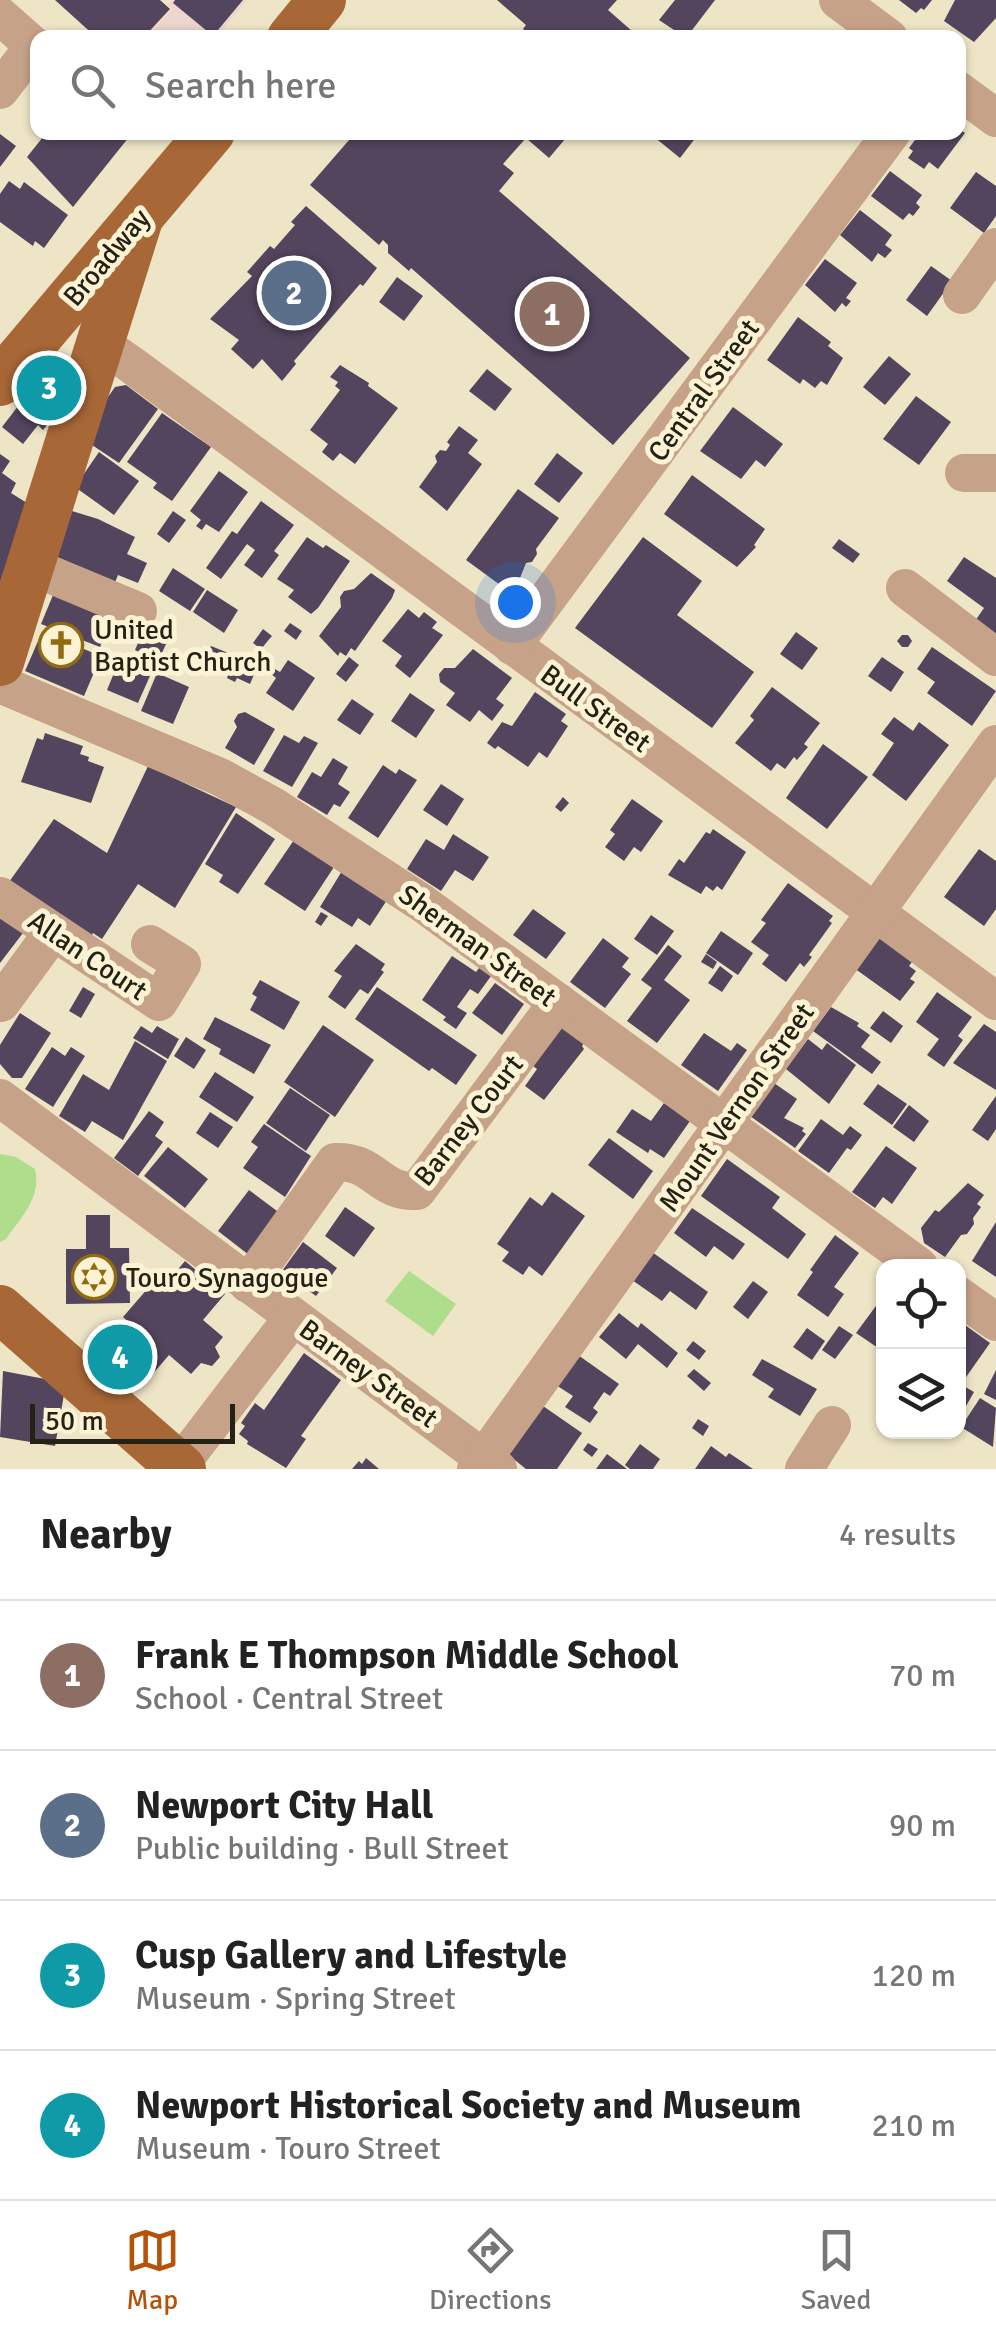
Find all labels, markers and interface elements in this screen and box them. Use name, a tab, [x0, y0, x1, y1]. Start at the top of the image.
search box	[30, 30, 966, 140]
icon: search	[65, 58, 120, 113]
text: Search here	[145, 62, 337, 109]
street label: Broadway	[56, 202, 157, 313]
pin: 2	[262, 256, 326, 330]
pin: 1	[520, 276, 584, 352]
street label: Central Street	[641, 313, 767, 468]
pin: 3	[17, 350, 82, 426]
your location	[490, 577, 541, 628]
place label: United Baptist Church	[94, 613, 271, 679]
church icon: United Baptist Church	[38, 622, 84, 668]
street label: Bull Street	[534, 658, 657, 760]
street label: Sherman Street	[392, 877, 563, 1014]
street label: Allan Court	[22, 904, 153, 1008]
street label: Mount Vernon Street	[652, 997, 822, 1218]
street label: Barney Court	[407, 1048, 531, 1193]
synagogue icon: Touro Synagogue	[71, 1254, 117, 1300]
map controls	[876, 1259, 966, 1439]
button: locate	[876, 1259, 966, 1349]
place label: Touro Synagogue	[126, 1261, 329, 1295]
street label: Barney Street	[293, 1312, 444, 1435]
pin: 4	[88, 1320, 152, 1394]
button: layers	[876, 1349, 966, 1439]
scale bar	[30, 1399, 235, 1444]
text: 50 m	[45, 1404, 104, 1438]
text: Nearby	[40, 1509, 172, 1560]
text: 4 results	[839, 1515, 956, 1554]
text: Frank E Thompson Middle School	[135, 1632, 679, 1679]
text: 1	[64, 1656, 81, 1695]
text: 70 m	[889, 1656, 956, 1695]
text: School · Central Street	[135, 1679, 443, 1718]
text: Newport City Hall	[135, 1782, 433, 1829]
text: 2	[64, 1806, 81, 1845]
text: 90 m	[889, 1806, 956, 1845]
text: Public building · Bull Street	[135, 1829, 509, 1868]
text: Cusp Gallery and Lifestyle	[135, 1932, 567, 1979]
text: 3	[64, 1956, 81, 1995]
text: 120 m	[872, 1956, 956, 1995]
text: Museum · Spring Street	[135, 1979, 456, 2018]
text: Newport Historical Society and Museum	[135, 2082, 802, 2129]
text: 4	[64, 2106, 81, 2145]
text: 210 m	[872, 2106, 956, 2145]
text: Museum · Touro Street	[135, 2129, 441, 2168]
tab: Map	[125, 2223, 180, 2317]
tab: Directions	[429, 2223, 551, 2317]
tab: Saved	[801, 2223, 871, 2317]

